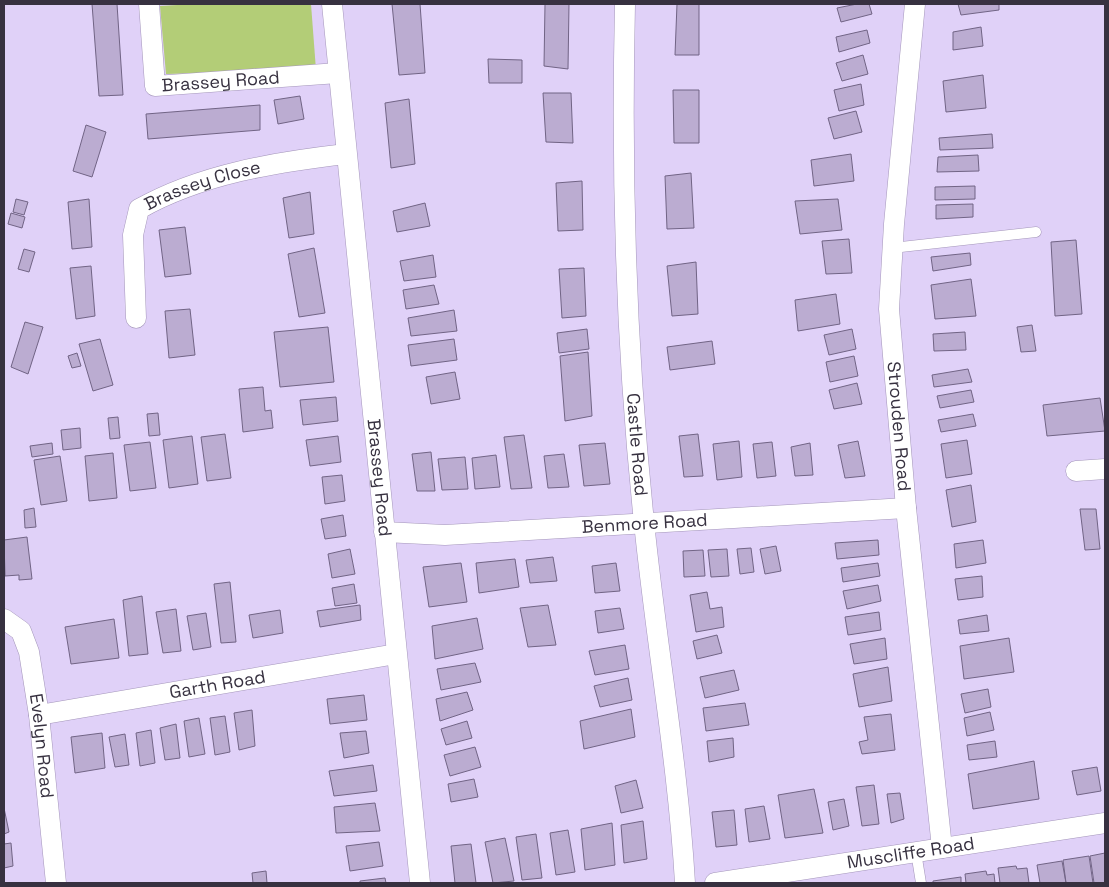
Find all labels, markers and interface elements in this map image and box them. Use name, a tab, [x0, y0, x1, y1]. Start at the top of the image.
street label: Brassey Road	[161, 65, 280, 96]
street label: Brassey Close	[140, 155, 263, 215]
street label: Strouden Road	[883, 361, 917, 492]
street label: Castle Road	[622, 392, 653, 497]
street label: Brassey Road	[363, 418, 397, 538]
street label: Benmore Road	[581, 508, 708, 538]
street label: Garth Road	[167, 665, 267, 704]
street label: Evelyn Road	[25, 692, 59, 799]
street label: Muscliffe Road	[845, 831, 976, 874]

